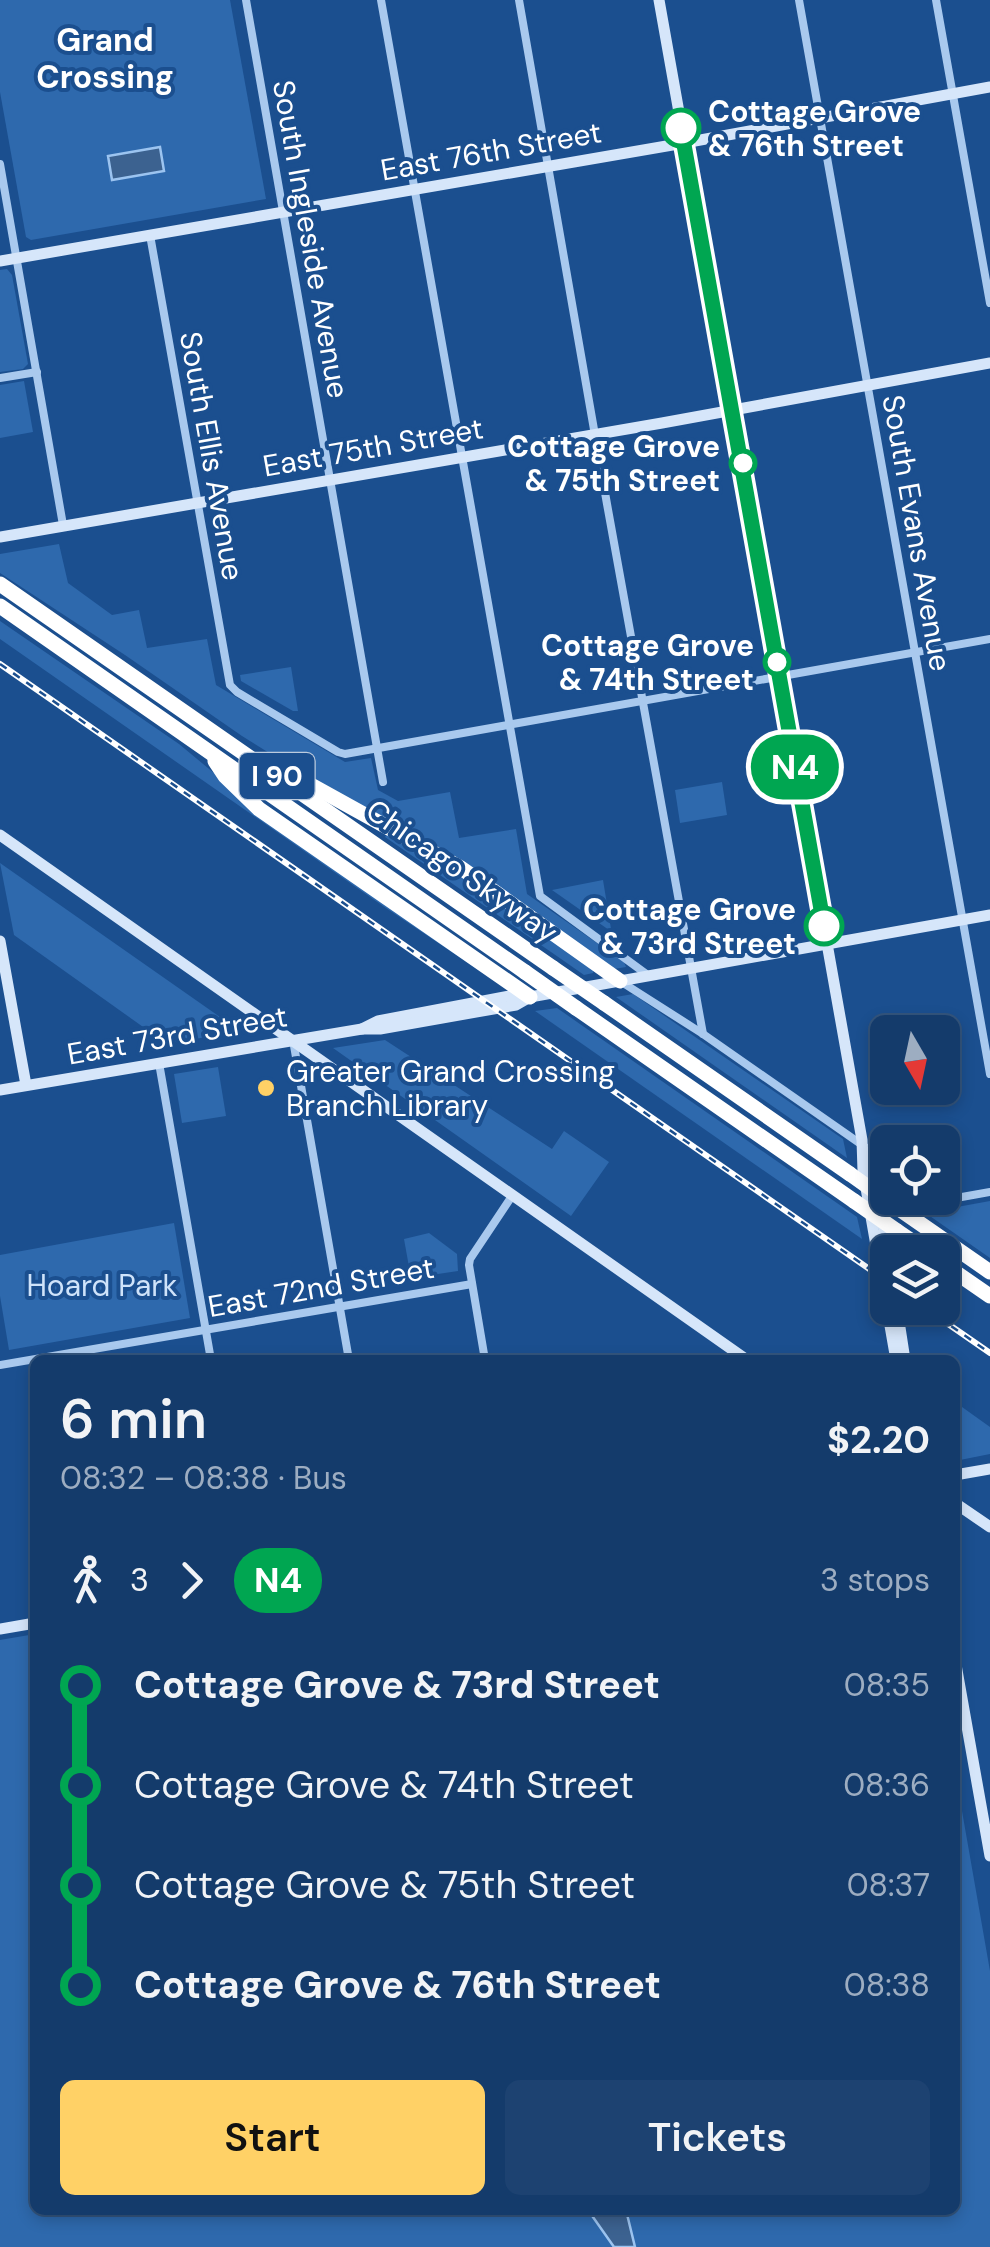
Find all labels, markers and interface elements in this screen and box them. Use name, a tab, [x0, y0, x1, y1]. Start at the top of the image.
district label: Grand Crossing	[36, 19, 174, 98]
street label: South Ingleside Avenue	[264, 77, 358, 401]
place label: Cottage Grove & 76th Street	[708, 92, 921, 165]
marker: Cottage Grove & 76th Street	[662, 109, 700, 147]
street label: East 76th Street	[378, 112, 604, 190]
street label: South Ellis Avenue	[171, 329, 253, 583]
street label: South Evans Avenue	[873, 392, 961, 674]
street label: East 75th Street	[260, 408, 486, 486]
place label: Cottage Grove & 75th Street	[507, 427, 720, 500]
marker: Cottage Grove & 75th Street	[730, 450, 756, 476]
place label: Cottage Grove & 74th Street	[541, 626, 754, 699]
marker: Cottage Grove & 74th Street	[764, 649, 790, 675]
line badge: N4	[750, 734, 840, 800]
text: N4	[771, 744, 819, 790]
road number: I 90	[240, 753, 314, 799]
street label: Chicago Skyway	[358, 790, 566, 952]
place label: Cottage Grove & 73rd Street	[583, 890, 796, 963]
marker: Cottage Grove & 73rd Street	[805, 907, 843, 945]
street label: East 73rd Street	[64, 996, 290, 1074]
north arrow	[870, 1015, 960, 1105]
map controls	[870, 1015, 960, 1325]
place label: Greater Grand Crossing Branch Library	[286, 1052, 615, 1125]
marker: Greater Grand Crossing Branch Library	[255, 1077, 277, 1099]
button: locate	[870, 1125, 960, 1215]
button: layers	[870, 1235, 960, 1325]
street label: East 72nd Street	[205, 1248, 437, 1326]
park label: Hoard Park	[26, 1266, 178, 1305]
text: 6 min	[60, 1383, 207, 1455]
text: $2.20	[827, 1415, 930, 1465]
text: 08:32 – 08:38 · Bus	[60, 1457, 347, 1499]
icon: walk	[60, 1553, 115, 1608]
icon: forward	[164, 1553, 219, 1608]
text: N4	[254, 1557, 302, 1603]
text: 3	[130, 1559, 149, 1601]
text: 3 stops	[820, 1559, 930, 1601]
text: Cottage Grove & 73rd Street	[134, 1660, 660, 1710]
text: 08:35	[844, 1664, 930, 1706]
text: Cottage Grove & 74th Street	[134, 1760, 634, 1810]
text: 08:36	[843, 1764, 930, 1806]
text: Cottage Grove & 75th Street	[134, 1860, 635, 1910]
text: 08:37	[847, 1864, 930, 1906]
text: Cottage Grove & 76th Street	[134, 1960, 661, 2010]
text: 08:38	[844, 1964, 930, 2006]
button: Start	[60, 2080, 485, 2195]
button: Tickets	[505, 2080, 930, 2195]

